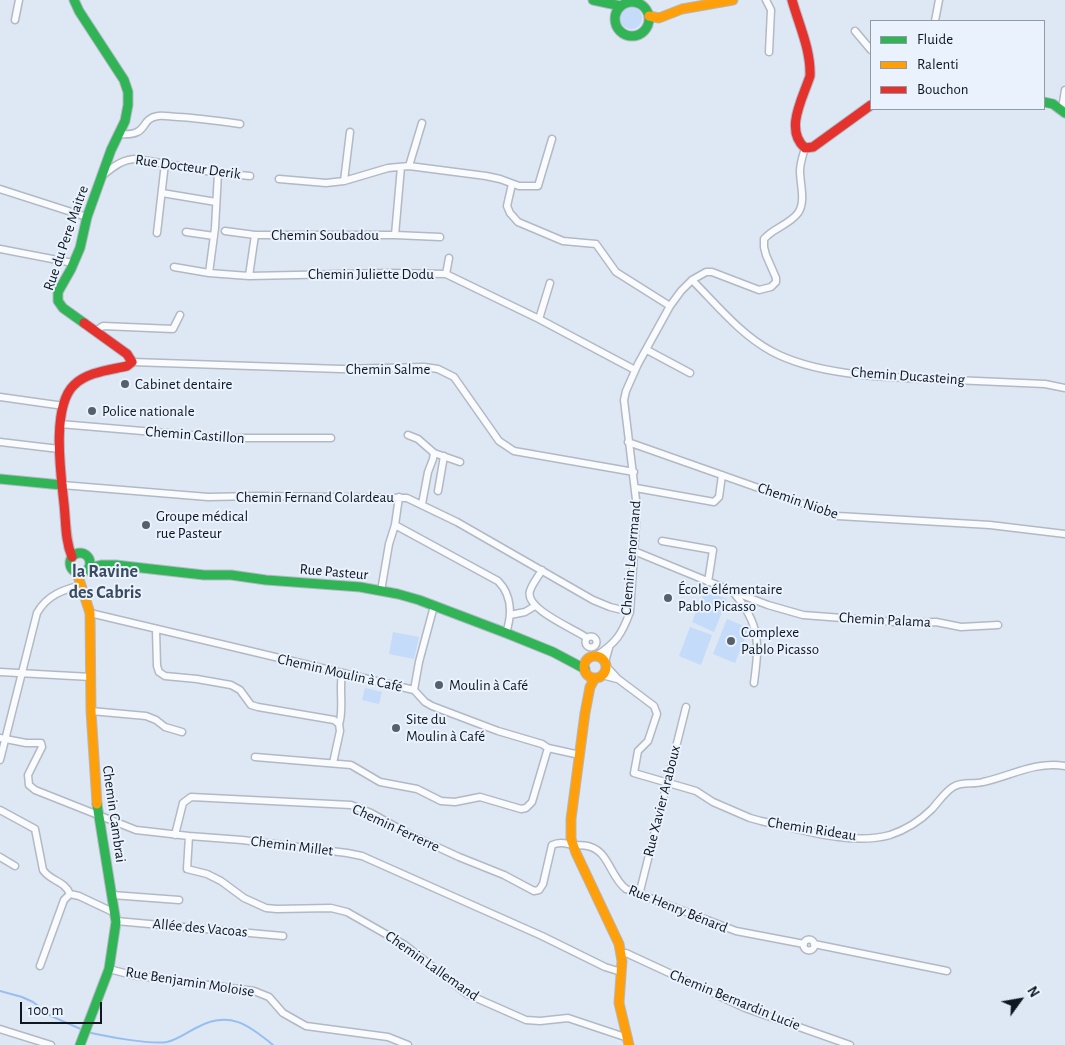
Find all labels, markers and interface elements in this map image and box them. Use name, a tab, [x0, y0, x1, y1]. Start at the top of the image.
legend	[870, 20, 1045, 110]
text: Fluide	[917, 32, 953, 47]
text: Ralenti	[917, 57, 959, 72]
text: Bouchon	[917, 82, 968, 97]
street label: Rue Docteur Derik	[134, 151, 242, 183]
street label: Rue du Pere Maitre	[40, 183, 92, 293]
street label: Chemin Soubadou	[271, 226, 379, 244]
street label: Chemin Juliette Dodu	[308, 265, 434, 283]
street label: Chemin Salme	[346, 360, 430, 378]
street label: Chemin Ducasteing	[851, 363, 965, 389]
place label: Cabinet dentaire	[135, 375, 232, 393]
marker: Cabinet dentaire	[119, 378, 131, 390]
place label: Police nationale	[102, 402, 195, 420]
marker: Police nationale	[86, 405, 98, 417]
street label: Chemin Castillon	[145, 423, 245, 447]
street label: Chemin Niobe	[755, 479, 841, 523]
street label: Chemin Fernand Colardeau	[236, 488, 394, 506]
street label: Chemin Lenormand	[617, 500, 645, 616]
place label: Groupe médical rue Pasteur	[156, 507, 248, 542]
marker: Groupe médical rue Pasteur	[140, 519, 152, 531]
street label: Rue Pasteur	[299, 560, 369, 584]
district label: la Ravine des Cabris	[69, 561, 141, 604]
place label: École élémentaire Pablo Picasso	[678, 580, 782, 615]
marker: École élémentaire Pablo Picasso	[662, 592, 674, 604]
street label: Chemin Palama	[839, 609, 931, 631]
place label: Complexe Pablo Picasso	[741, 623, 819, 658]
marker: Complexe Pablo Picasso	[725, 635, 737, 647]
street label: Chemin Moulin à Café	[276, 650, 404, 696]
place label: Moulin à Café	[449, 676, 528, 694]
marker: Moulin à Café	[433, 679, 445, 691]
place label: Site du Moulin à Café	[406, 710, 485, 745]
marker: Site du Moulin à Café	[390, 722, 402, 734]
street label: Rue Xavier Araboux	[639, 743, 685, 859]
street label: Chemin Cambrai	[98, 764, 130, 864]
street label: Chemin Ferrerre	[349, 800, 443, 856]
street label: Chemin Rideau	[766, 813, 858, 845]
street label: Chemin Millet	[250, 832, 334, 860]
street label: Rue Henry Bénard	[626, 881, 730, 937]
street label: Allée des Vacoas	[152, 915, 248, 941]
street label: Chemin Lallemand	[382, 927, 482, 1005]
street label: Rue Benjamin Moloise	[124, 963, 256, 1001]
street label: Chemin Bernardin Lucie	[667, 966, 803, 1034]
north arrow	[995, 975, 1045, 1025]
text: N	[1024, 984, 1041, 1000]
scale bar	[22, 992, 105, 1024]
text: 100 m	[28, 1003, 63, 1018]

